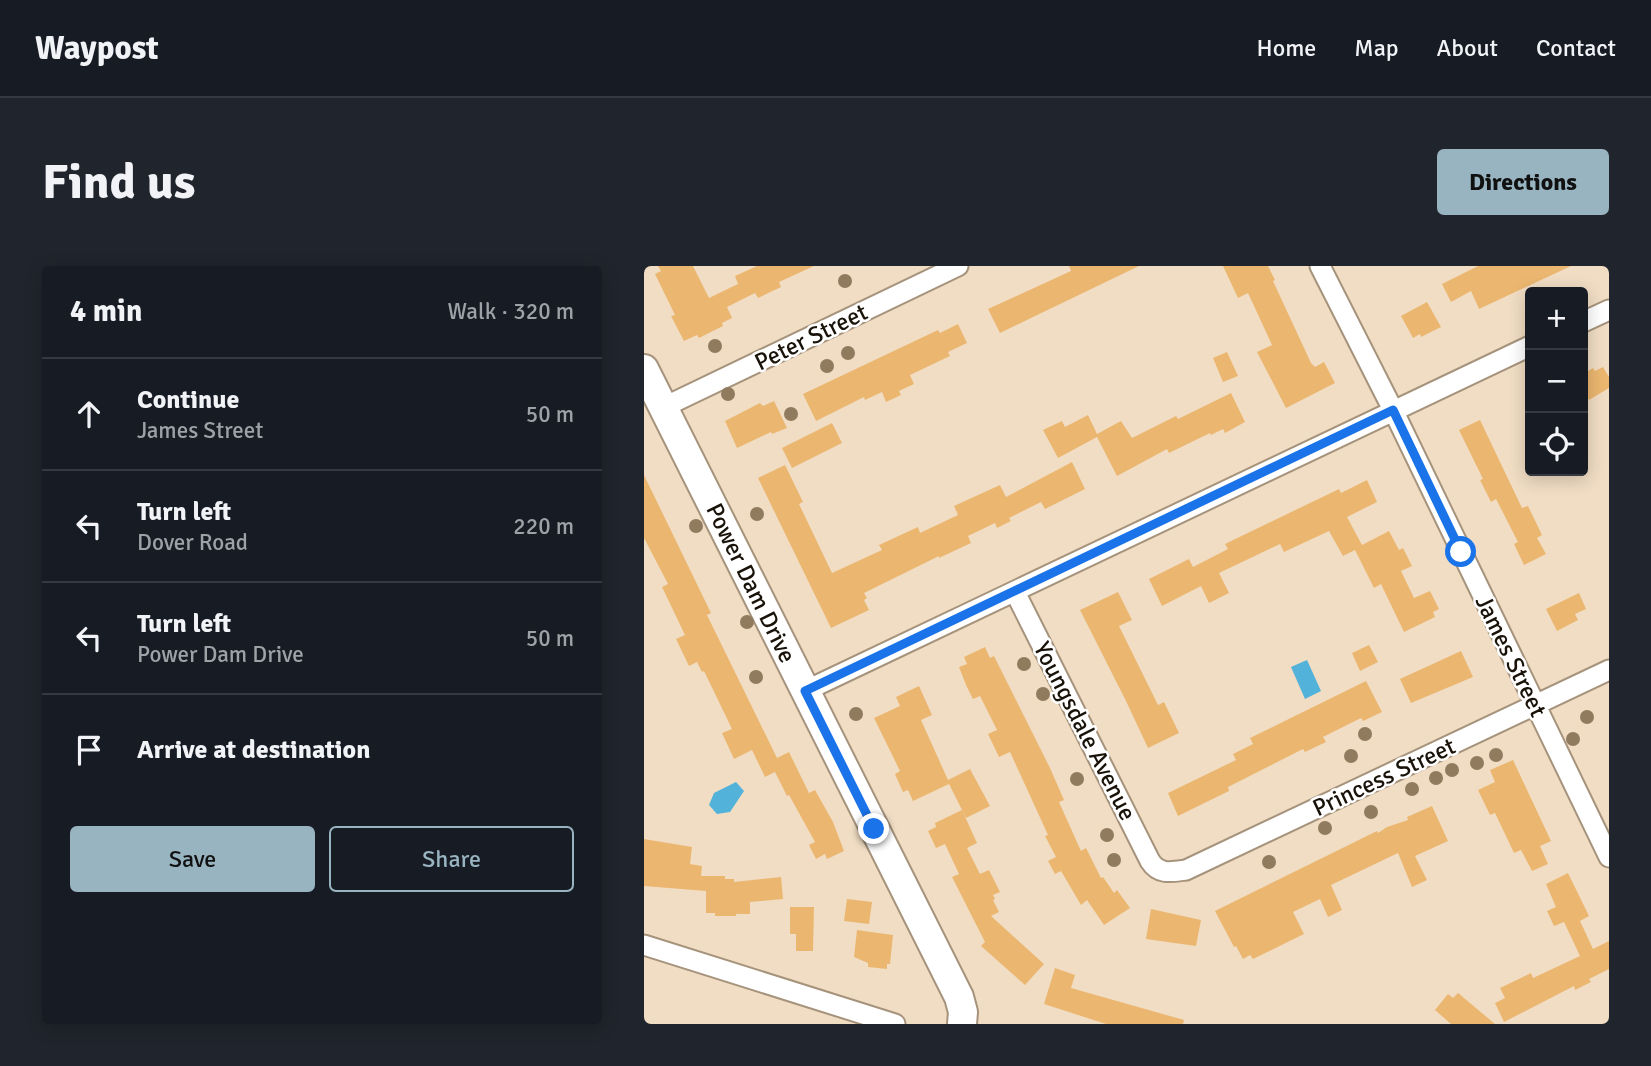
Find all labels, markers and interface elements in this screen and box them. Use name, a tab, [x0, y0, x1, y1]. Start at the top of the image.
text: Waypost	[35, 28, 159, 69]
text: Home	[1256, 33, 1316, 63]
text: Map	[1354, 33, 1399, 63]
text: About	[1437, 33, 1498, 63]
text: Contact	[1536, 33, 1616, 63]
button: Directions	[1437, 149, 1609, 215]
text: Find us	[42, 152, 195, 212]
map controls	[1525, 287, 1588, 476]
button: +	[1525, 287, 1588, 350]
text: 4 min	[70, 293, 142, 330]
text: Walk · 320 m	[448, 297, 574, 326]
street label: Peter Street	[750, 297, 872, 377]
button: −	[1525, 350, 1588, 413]
text: Continue	[137, 384, 239, 416]
icon: ahead	[70, 395, 108, 433]
text: 50 m	[526, 400, 574, 429]
button: locate	[1525, 413, 1588, 476]
text: James Street	[137, 416, 263, 445]
text: Turn left	[137, 496, 231, 528]
street label: Power Dam Drive	[699, 498, 803, 668]
icon: left	[70, 507, 108, 545]
text: 220 m	[513, 512, 574, 541]
text: Dover Road	[137, 528, 248, 557]
route start	[1445, 536, 1476, 567]
street label: James Street	[1469, 590, 1553, 722]
text: Turn left	[137, 608, 231, 640]
icon: left	[70, 619, 108, 657]
text: 50 m	[526, 624, 574, 653]
street label: Youngsdale Avenue	[1027, 637, 1143, 825]
text: Power Dam Drive	[137, 640, 304, 669]
icon: arrive	[70, 731, 108, 769]
street label: Princess Street	[1308, 731, 1460, 823]
text: Arrive at destination	[137, 734, 370, 766]
route end	[858, 813, 889, 844]
button: Save	[70, 826, 315, 892]
button: Share	[329, 826, 574, 892]

